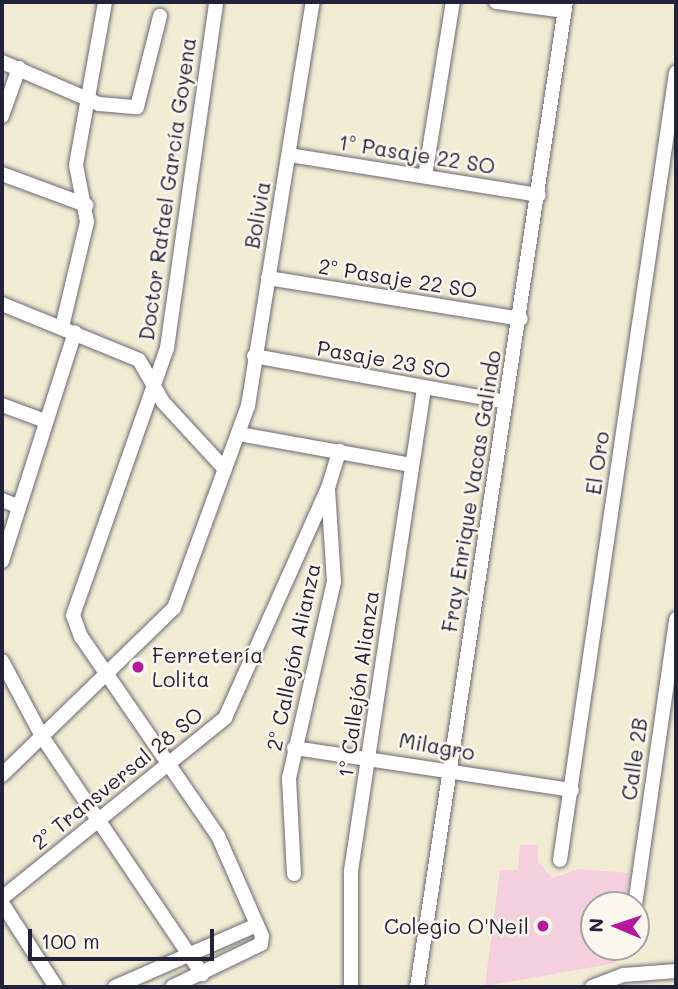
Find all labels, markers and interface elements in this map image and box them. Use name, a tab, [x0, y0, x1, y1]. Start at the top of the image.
street label: Doctor Rafael García Goyena	[133, 36, 201, 342]
street label: 1º Pasaje 22 SO	[337, 129, 497, 179]
street label: Bolivia	[239, 179, 275, 251]
street label: 2º Pasaje 22 SO	[317, 253, 479, 303]
street label: Pasaje 23 SO	[315, 335, 453, 383]
street label: Fray Enrique Vacas Galindo	[436, 348, 506, 634]
street label: El Oro	[580, 430, 614, 496]
street label: 2º Callejón Alianza	[261, 561, 325, 753]
street label: 1º Callejón Alianza	[332, 589, 384, 779]
place label: Ferretería Lolita	[152, 642, 263, 692]
marker: Ferretería Lolita	[130, 659, 146, 675]
street label: 2º Transversal 28 SO	[26, 701, 208, 855]
street label: Calle 2B	[616, 716, 652, 802]
street label: Milagro	[397, 727, 477, 765]
north arrow	[580, 891, 650, 961]
place label: Colegio O'Neil	[384, 913, 529, 939]
scale bar	[32, 916, 217, 960]
marker: Colegio O'Neil	[535, 918, 551, 934]
text: N	[583, 918, 608, 933]
text: 100 m	[41, 927, 100, 954]

